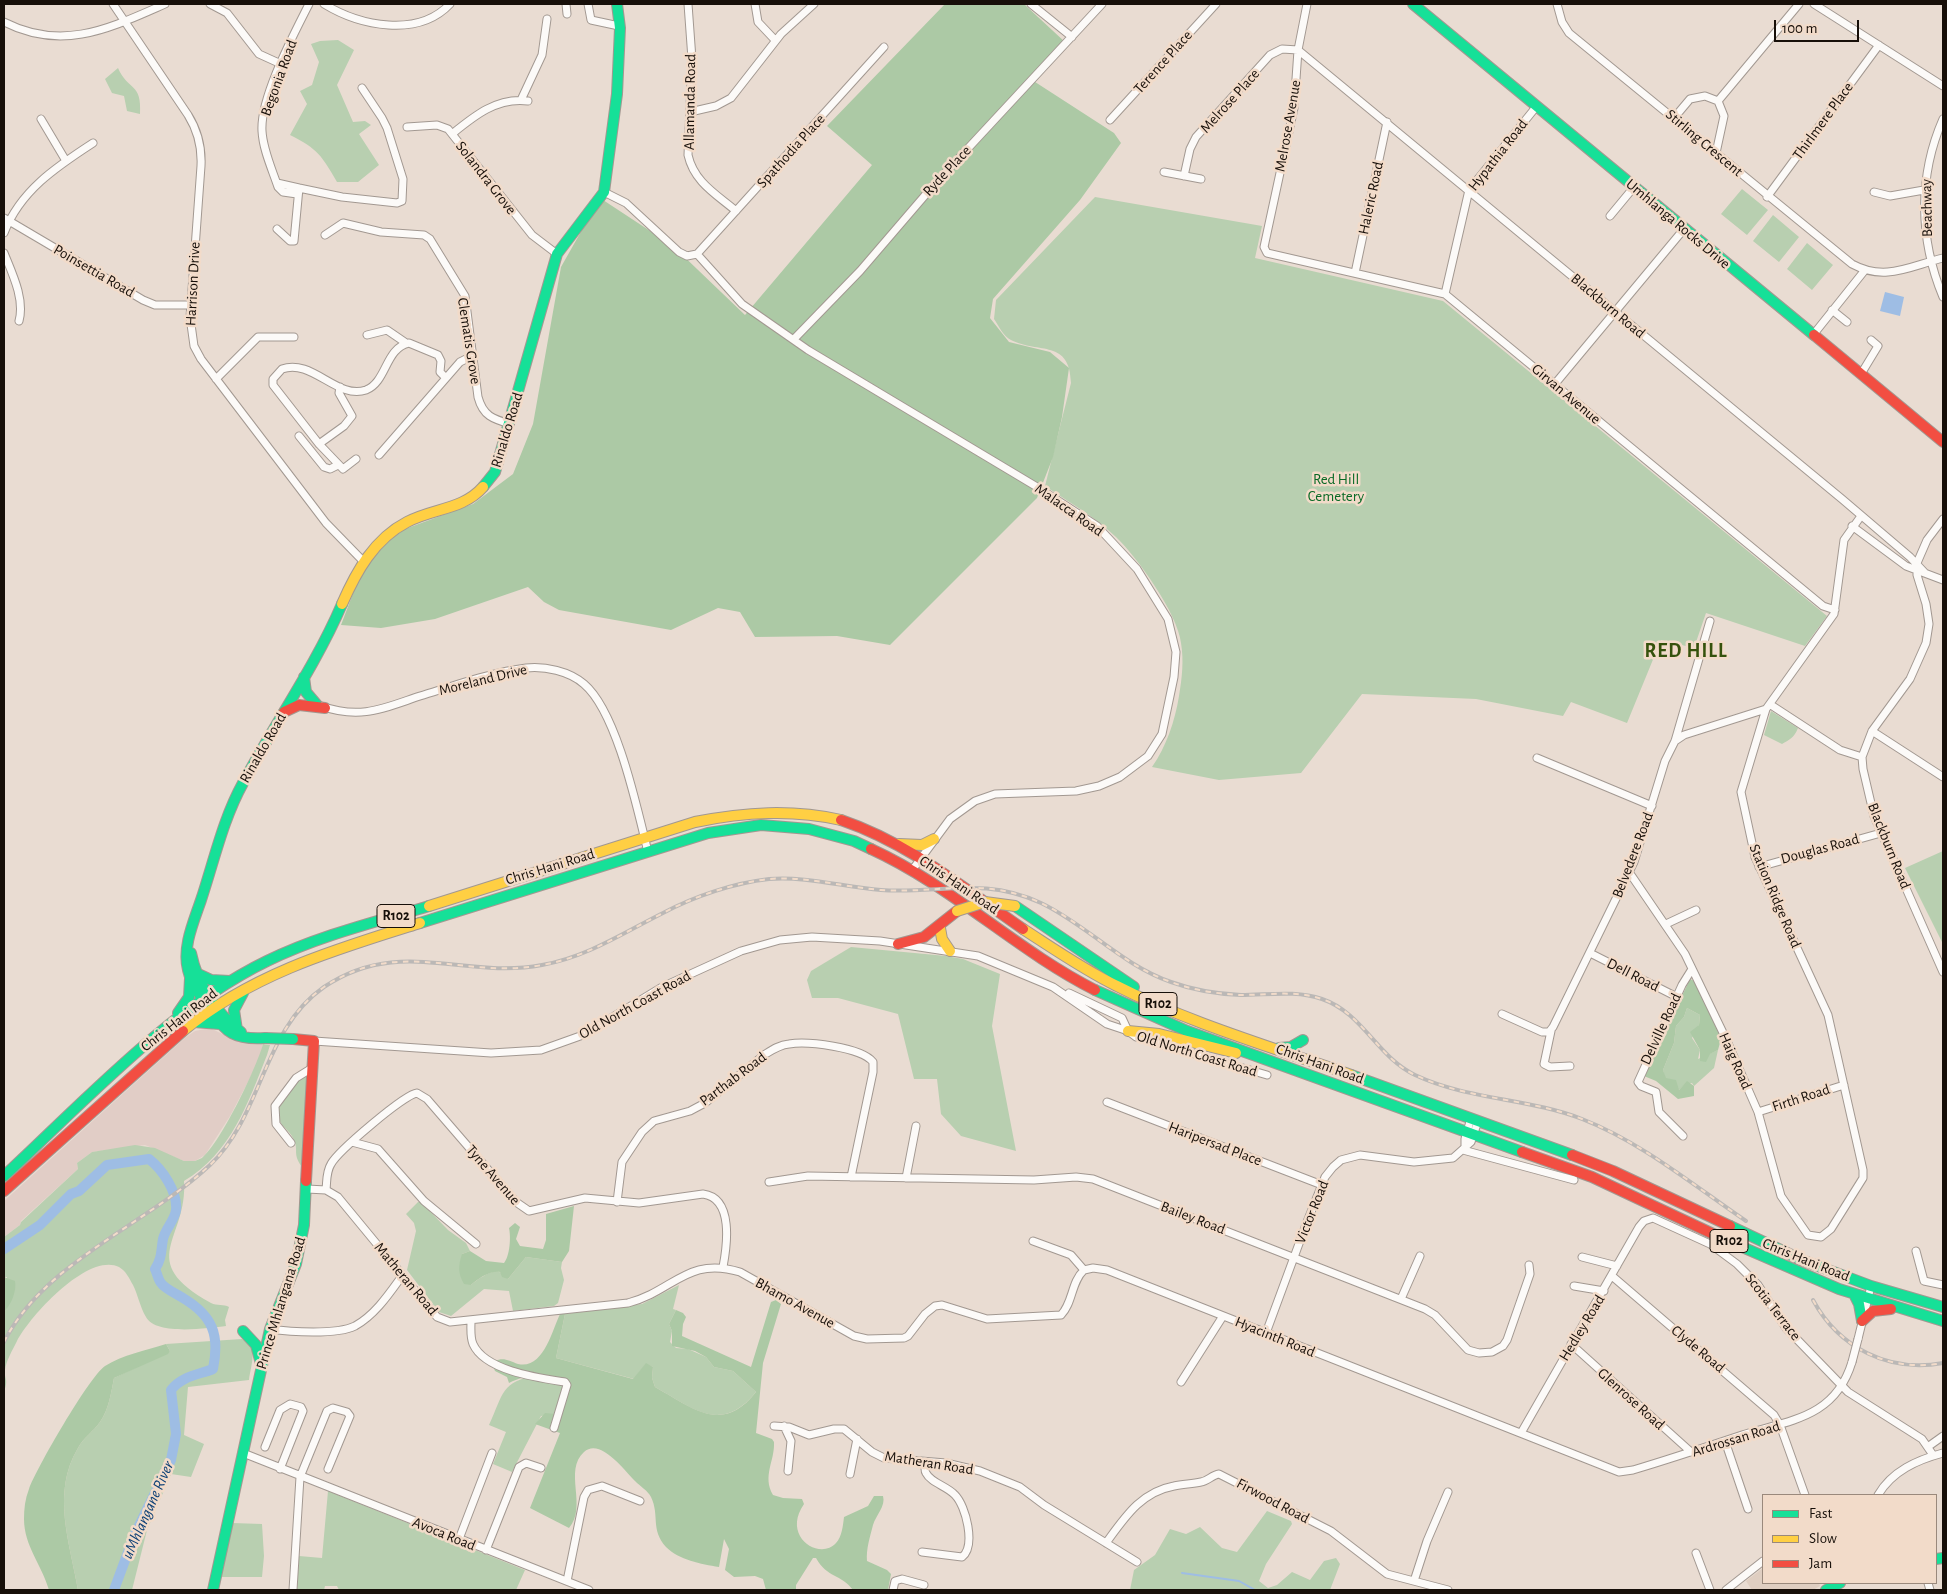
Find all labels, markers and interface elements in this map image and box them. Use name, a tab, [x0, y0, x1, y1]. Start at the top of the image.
scale bar	[1777, 10, 1862, 42]
text: 100 m	[1782, 21, 1817, 36]
street label: Terence Place	[1130, 27, 1196, 97]
street label: Begonia Road	[257, 37, 301, 119]
street label: Allamanda Road	[680, 54, 700, 150]
street label: Melrose Place	[1196, 65, 1264, 137]
street label: Melrose Avenue	[1271, 79, 1305, 173]
street label: Thirlmere Place	[1789, 79, 1857, 163]
street label: Stirling Crescent	[1662, 106, 1746, 180]
street label: Spathodia Place	[753, 110, 829, 192]
street label: Hypathia Road	[1464, 115, 1532, 195]
street label: Solandra Grove	[452, 138, 520, 218]
street label: Ryde Place	[919, 142, 975, 200]
street label: Haleric Road	[1354, 160, 1388, 236]
street label: Umhlanga Rocks Drive	[1622, 175, 1734, 273]
street label: Beachway	[1917, 179, 1937, 237]
street label: Poinsettia Road	[50, 241, 138, 301]
street label: Harrison Drive	[182, 241, 204, 327]
street label: Blackburn Road	[1567, 270, 1649, 342]
street label: Clematis Grove	[453, 296, 485, 386]
street label: Girvan Avenue	[1528, 360, 1604, 428]
street label: Rinaldo Road	[487, 390, 527, 470]
park label: Red Hill Cemetery	[1308, 470, 1364, 505]
street label: Malacca Road	[1031, 480, 1107, 540]
district label: RED HILL	[1643, 639, 1729, 663]
street label: Moreland Drive	[437, 660, 529, 700]
street label: Rinaldo Road	[236, 710, 290, 786]
street label: Blackburn Road	[1864, 800, 1914, 892]
street label: Belvedere Road	[1608, 810, 1658, 900]
street label: Douglas Road	[1779, 830, 1861, 868]
street label: Station Ridge Road	[1745, 841, 1805, 951]
street label: Chris Hani Road	[503, 845, 597, 889]
street label: Chris Hani Road	[916, 852, 1002, 918]
road number: R102	[377, 904, 415, 928]
street label: Dell Road	[1604, 954, 1662, 996]
street label: Old North Coast Road	[576, 967, 694, 1043]
street label: Chris Hani Road	[137, 984, 221, 1056]
street label: Delville Road	[1637, 990, 1685, 1068]
road number: R102	[1139, 992, 1177, 1016]
street label: Old North Coast Road	[1135, 1027, 1259, 1081]
street label: Haig Road	[1715, 1030, 1755, 1092]
street label: Chris Hani Road	[1274, 1040, 1366, 1088]
street label: Parthab Road	[696, 1048, 770, 1110]
street label: Firth Road	[1770, 1080, 1832, 1116]
street label: Haripersad Place	[1166, 1118, 1264, 1170]
street label: Tyne Avenue	[462, 1141, 524, 1209]
street label: Victor Road	[1291, 1178, 1333, 1246]
street label: Bailey Road	[1158, 1197, 1228, 1239]
road number: R102	[1710, 1230, 1748, 1252]
street label: Chris Hani Road	[1760, 1234, 1852, 1286]
street label: Prince Mhlangana Road	[252, 1235, 310, 1371]
street label: Matheran Road	[370, 1239, 442, 1319]
street label: Scotia Terrace	[1741, 1270, 1805, 1344]
street label: Bhamo Avenue	[752, 1274, 838, 1332]
street label: Hedley Road	[1555, 1292, 1609, 1364]
street label: Hyacinth Road	[1232, 1313, 1318, 1361]
street label: Clyde Road	[1667, 1321, 1729, 1377]
street label: Glenrose Road	[1594, 1364, 1668, 1434]
street label: Ardrossan Road	[1690, 1417, 1782, 1461]
street label: Matheran Road	[883, 1447, 975, 1479]
water label: uMhlangane River	[118, 1458, 178, 1562]
street label: Firwood Road	[1234, 1474, 1312, 1528]
legend	[1762, 1494, 1937, 1584]
text: Fast	[1809, 1506, 1832, 1521]
street label: Avoca Road	[410, 1513, 478, 1555]
text: Slow	[1809, 1531, 1837, 1546]
text: Jam	[1809, 1556, 1832, 1571]

